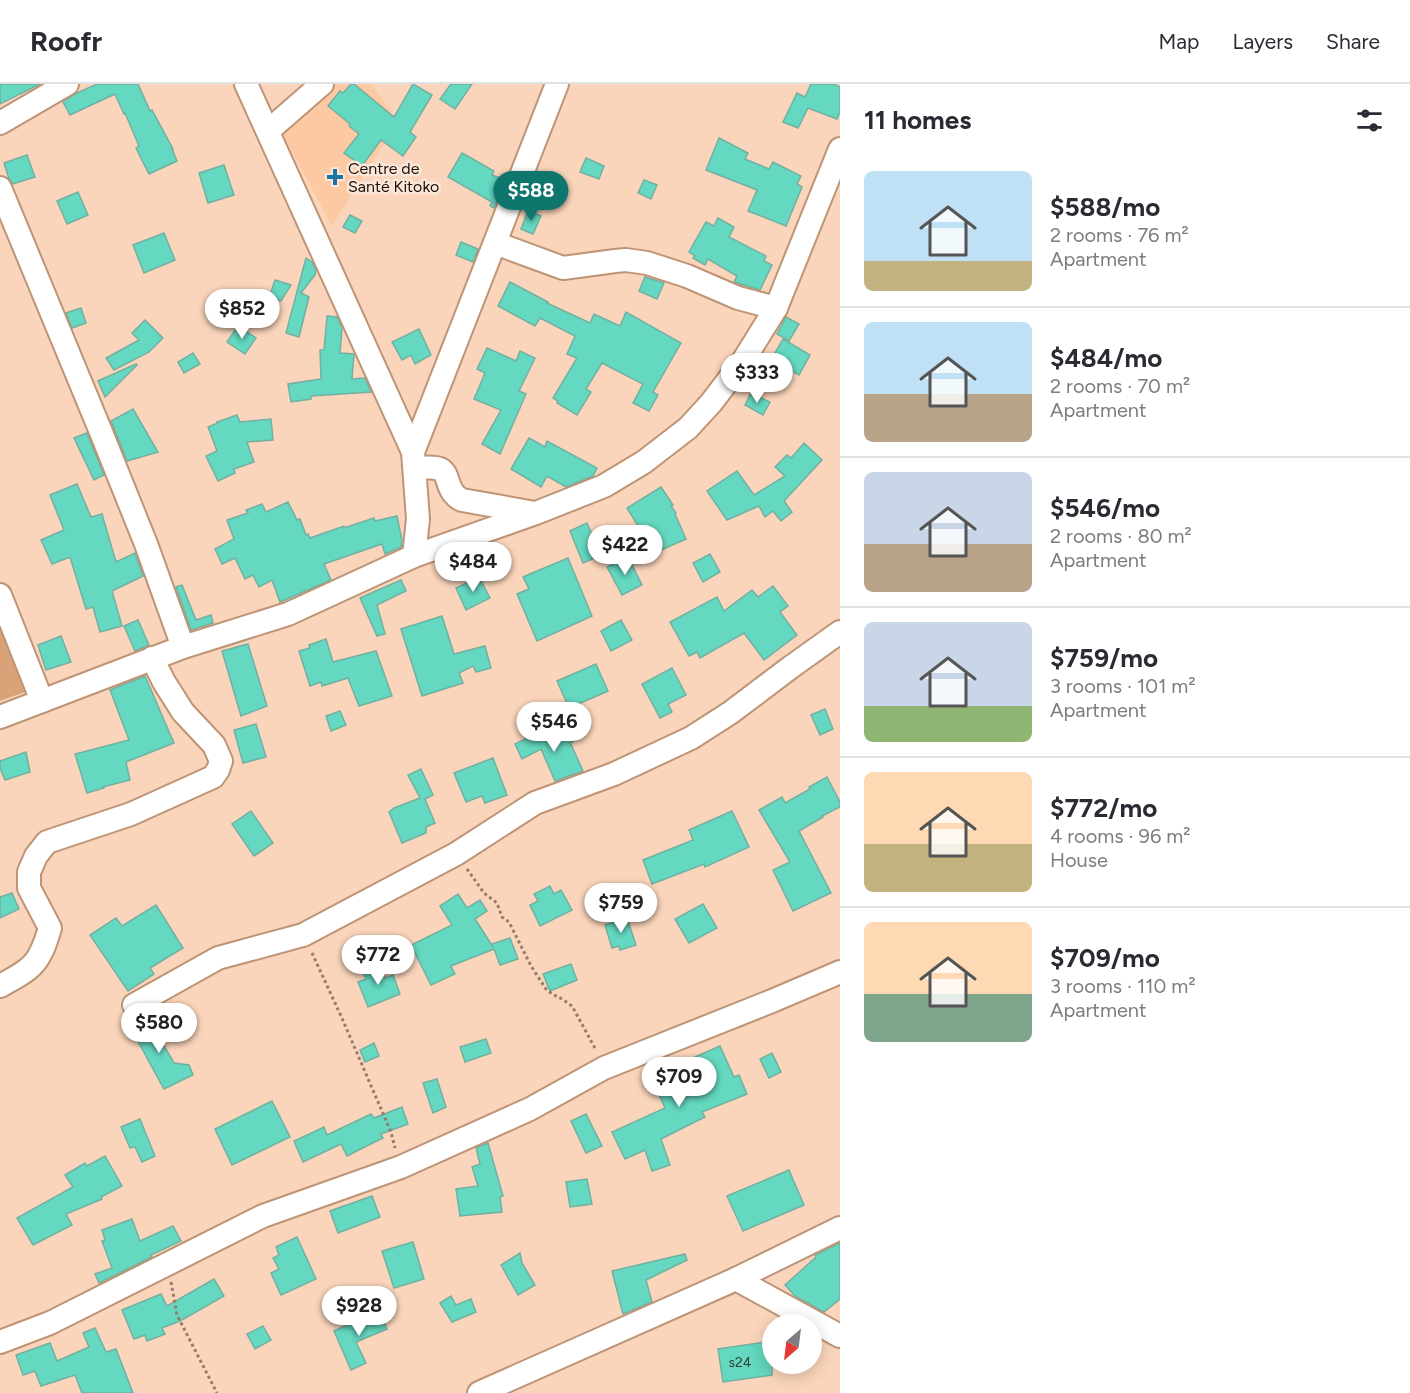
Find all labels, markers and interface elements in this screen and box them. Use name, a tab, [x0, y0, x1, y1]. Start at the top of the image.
text: Roofr	[30, 24, 102, 58]
text: Map	[1159, 29, 1199, 54]
text: Layers	[1232, 29, 1293, 54]
text: Share	[1326, 29, 1380, 54]
text: 11 homes	[864, 104, 971, 136]
icon: filters	[1353, 104, 1386, 137]
place label: Centre de Santé Kitoko	[348, 159, 439, 196]
marker: Centre de Santé Kitoko	[326, 168, 344, 186]
pin: $588	[495, 171, 567, 222]
text: $588	[507, 178, 555, 202]
text: $588/mo	[1050, 191, 1160, 223]
icon: home	[912, 195, 984, 267]
text: 2 rooms · 76 m²	[1050, 223, 1189, 247]
text: Apartment	[1050, 247, 1147, 271]
pin: $852	[206, 289, 278, 340]
text: $852	[219, 296, 265, 320]
text: $484/mo	[1050, 342, 1162, 374]
icon: home	[912, 346, 984, 418]
pin: $333	[721, 353, 793, 404]
text: $333	[735, 360, 779, 384]
text: 2 rooms · 70 m²	[1050, 374, 1190, 398]
text: Apartment	[1050, 398, 1147, 422]
text: $546/mo	[1050, 492, 1160, 524]
icon: home	[912, 496, 984, 568]
text: 2 rooms · 80 m²	[1050, 524, 1192, 548]
pin: $422	[589, 525, 661, 576]
text: $422	[602, 532, 648, 556]
pin: $484	[437, 542, 509, 593]
text: Apartment	[1050, 548, 1147, 572]
text: $484	[449, 549, 497, 573]
text: $759/mo	[1050, 642, 1158, 674]
icon: home	[912, 646, 984, 718]
text: 3 rooms · 101 m²	[1050, 674, 1196, 698]
text: Apartment	[1050, 698, 1147, 722]
pin: $546	[518, 702, 590, 753]
text: $546	[531, 709, 577, 733]
text: $772/mo	[1050, 792, 1157, 824]
icon: home	[912, 796, 984, 868]
text: 4 rooms · 96 m²	[1050, 824, 1190, 848]
text: House	[1050, 848, 1108, 872]
pin: $759	[585, 883, 657, 934]
text: $759	[598, 890, 644, 914]
pin: $772	[342, 935, 414, 986]
text: $772	[356, 942, 400, 966]
text: $709/mo	[1050, 942, 1160, 974]
icon: home	[912, 946, 984, 1018]
text: 3 rooms · 110 m²	[1050, 974, 1196, 998]
text: Apartment	[1050, 998, 1147, 1022]
pin: $580	[123, 1003, 195, 1054]
text: $580	[135, 1010, 183, 1034]
pin: $709	[643, 1057, 715, 1108]
text: $709	[656, 1064, 702, 1088]
pin: $928	[323, 1286, 395, 1337]
text: $928	[336, 1293, 382, 1317]
north arrow	[762, 1314, 822, 1374]
map controls	[762, 1314, 822, 1374]
house number: s24	[728, 1354, 752, 1371]

